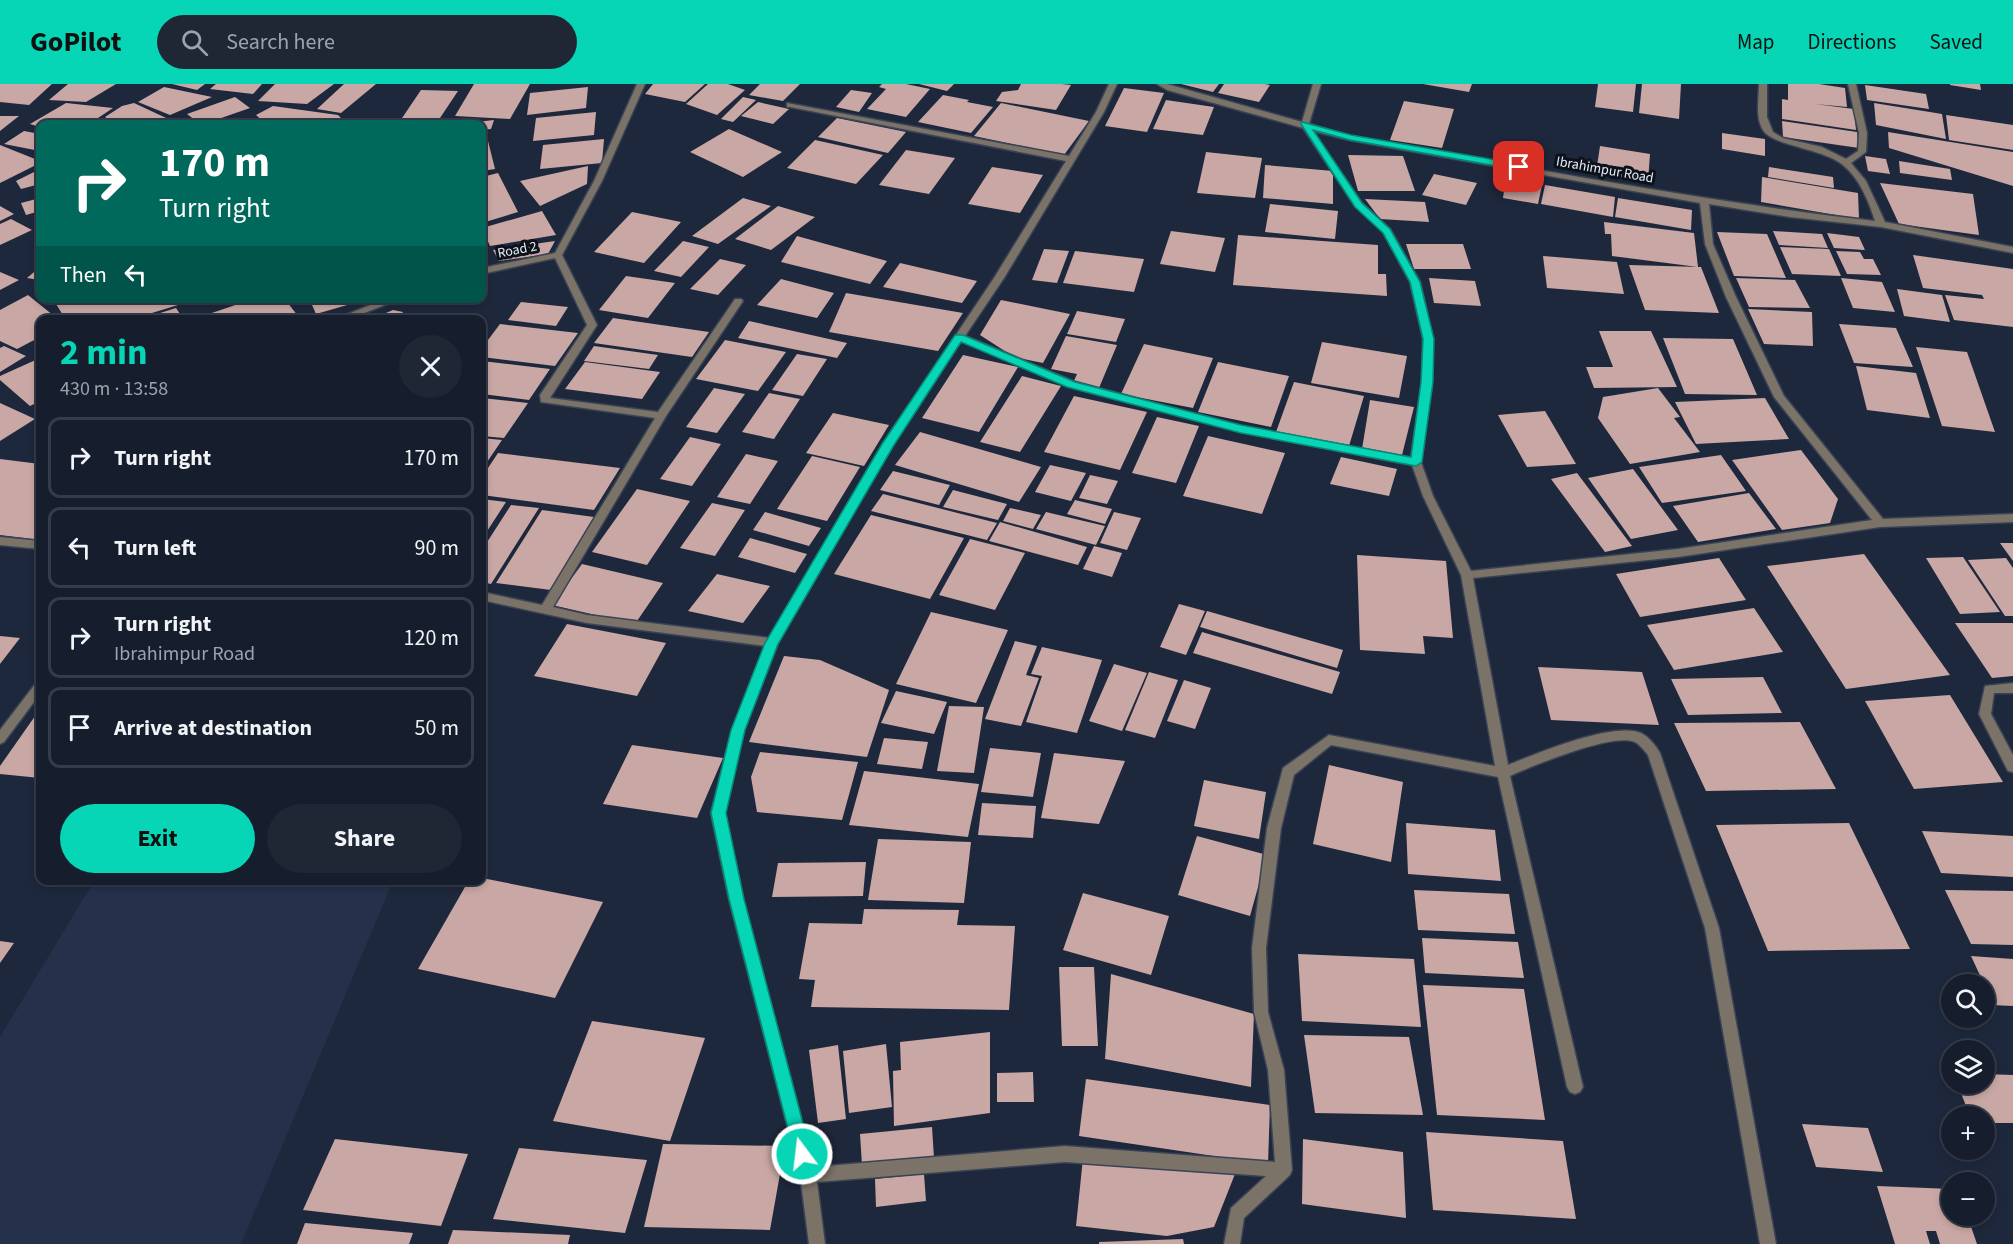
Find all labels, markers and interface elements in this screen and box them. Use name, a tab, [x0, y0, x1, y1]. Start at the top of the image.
search box	[157, 15, 577, 69]
text: GoPilot	[30, 22, 121, 62]
icon: search	[178, 26, 211, 59]
text: Search here	[226, 26, 335, 58]
text: Map	[1737, 27, 1775, 57]
text: Directions	[1808, 27, 1896, 57]
text: Saved	[1929, 27, 1983, 57]
text: 170 m	[159, 133, 270, 193]
pin	[1493, 141, 1544, 192]
icon: right	[60, 144, 138, 222]
icon: arrive	[1502, 150, 1535, 183]
street label: Ibrahimpur Road	[1554, 152, 1655, 188]
text: Turn right	[159, 189, 270, 228]
street label: Road 2	[496, 236, 539, 264]
icon: left	[119, 258, 152, 291]
text: Then	[60, 259, 107, 291]
text: 2 min	[60, 327, 148, 378]
button: close	[399, 335, 462, 398]
text: 430 m · 13:58	[60, 375, 168, 403]
icon: right	[63, 441, 96, 474]
text: Turn right	[114, 442, 211, 474]
text: 170 m	[404, 442, 459, 474]
icon: left	[63, 531, 96, 564]
text: Turn left	[114, 532, 196, 564]
text: 90 m	[414, 532, 459, 564]
text: Turn right	[114, 608, 211, 640]
icon: right	[63, 621, 96, 654]
text: 120 m	[404, 622, 459, 654]
text: Ibrahimpur Road	[114, 640, 255, 668]
icon: arrive	[63, 711, 96, 744]
text: Arrive at destination	[114, 712, 312, 744]
text: 50 m	[414, 712, 459, 744]
button: Exit	[60, 804, 255, 873]
button: Share	[267, 804, 462, 873]
map controls	[1941, 974, 1995, 1226]
button: search	[1941, 974, 1995, 1028]
button: layers	[1941, 1040, 1995, 1094]
button: +	[1941, 1106, 1995, 1160]
position arrow	[770, 1122, 834, 1186]
button: −	[1941, 1172, 1995, 1226]

